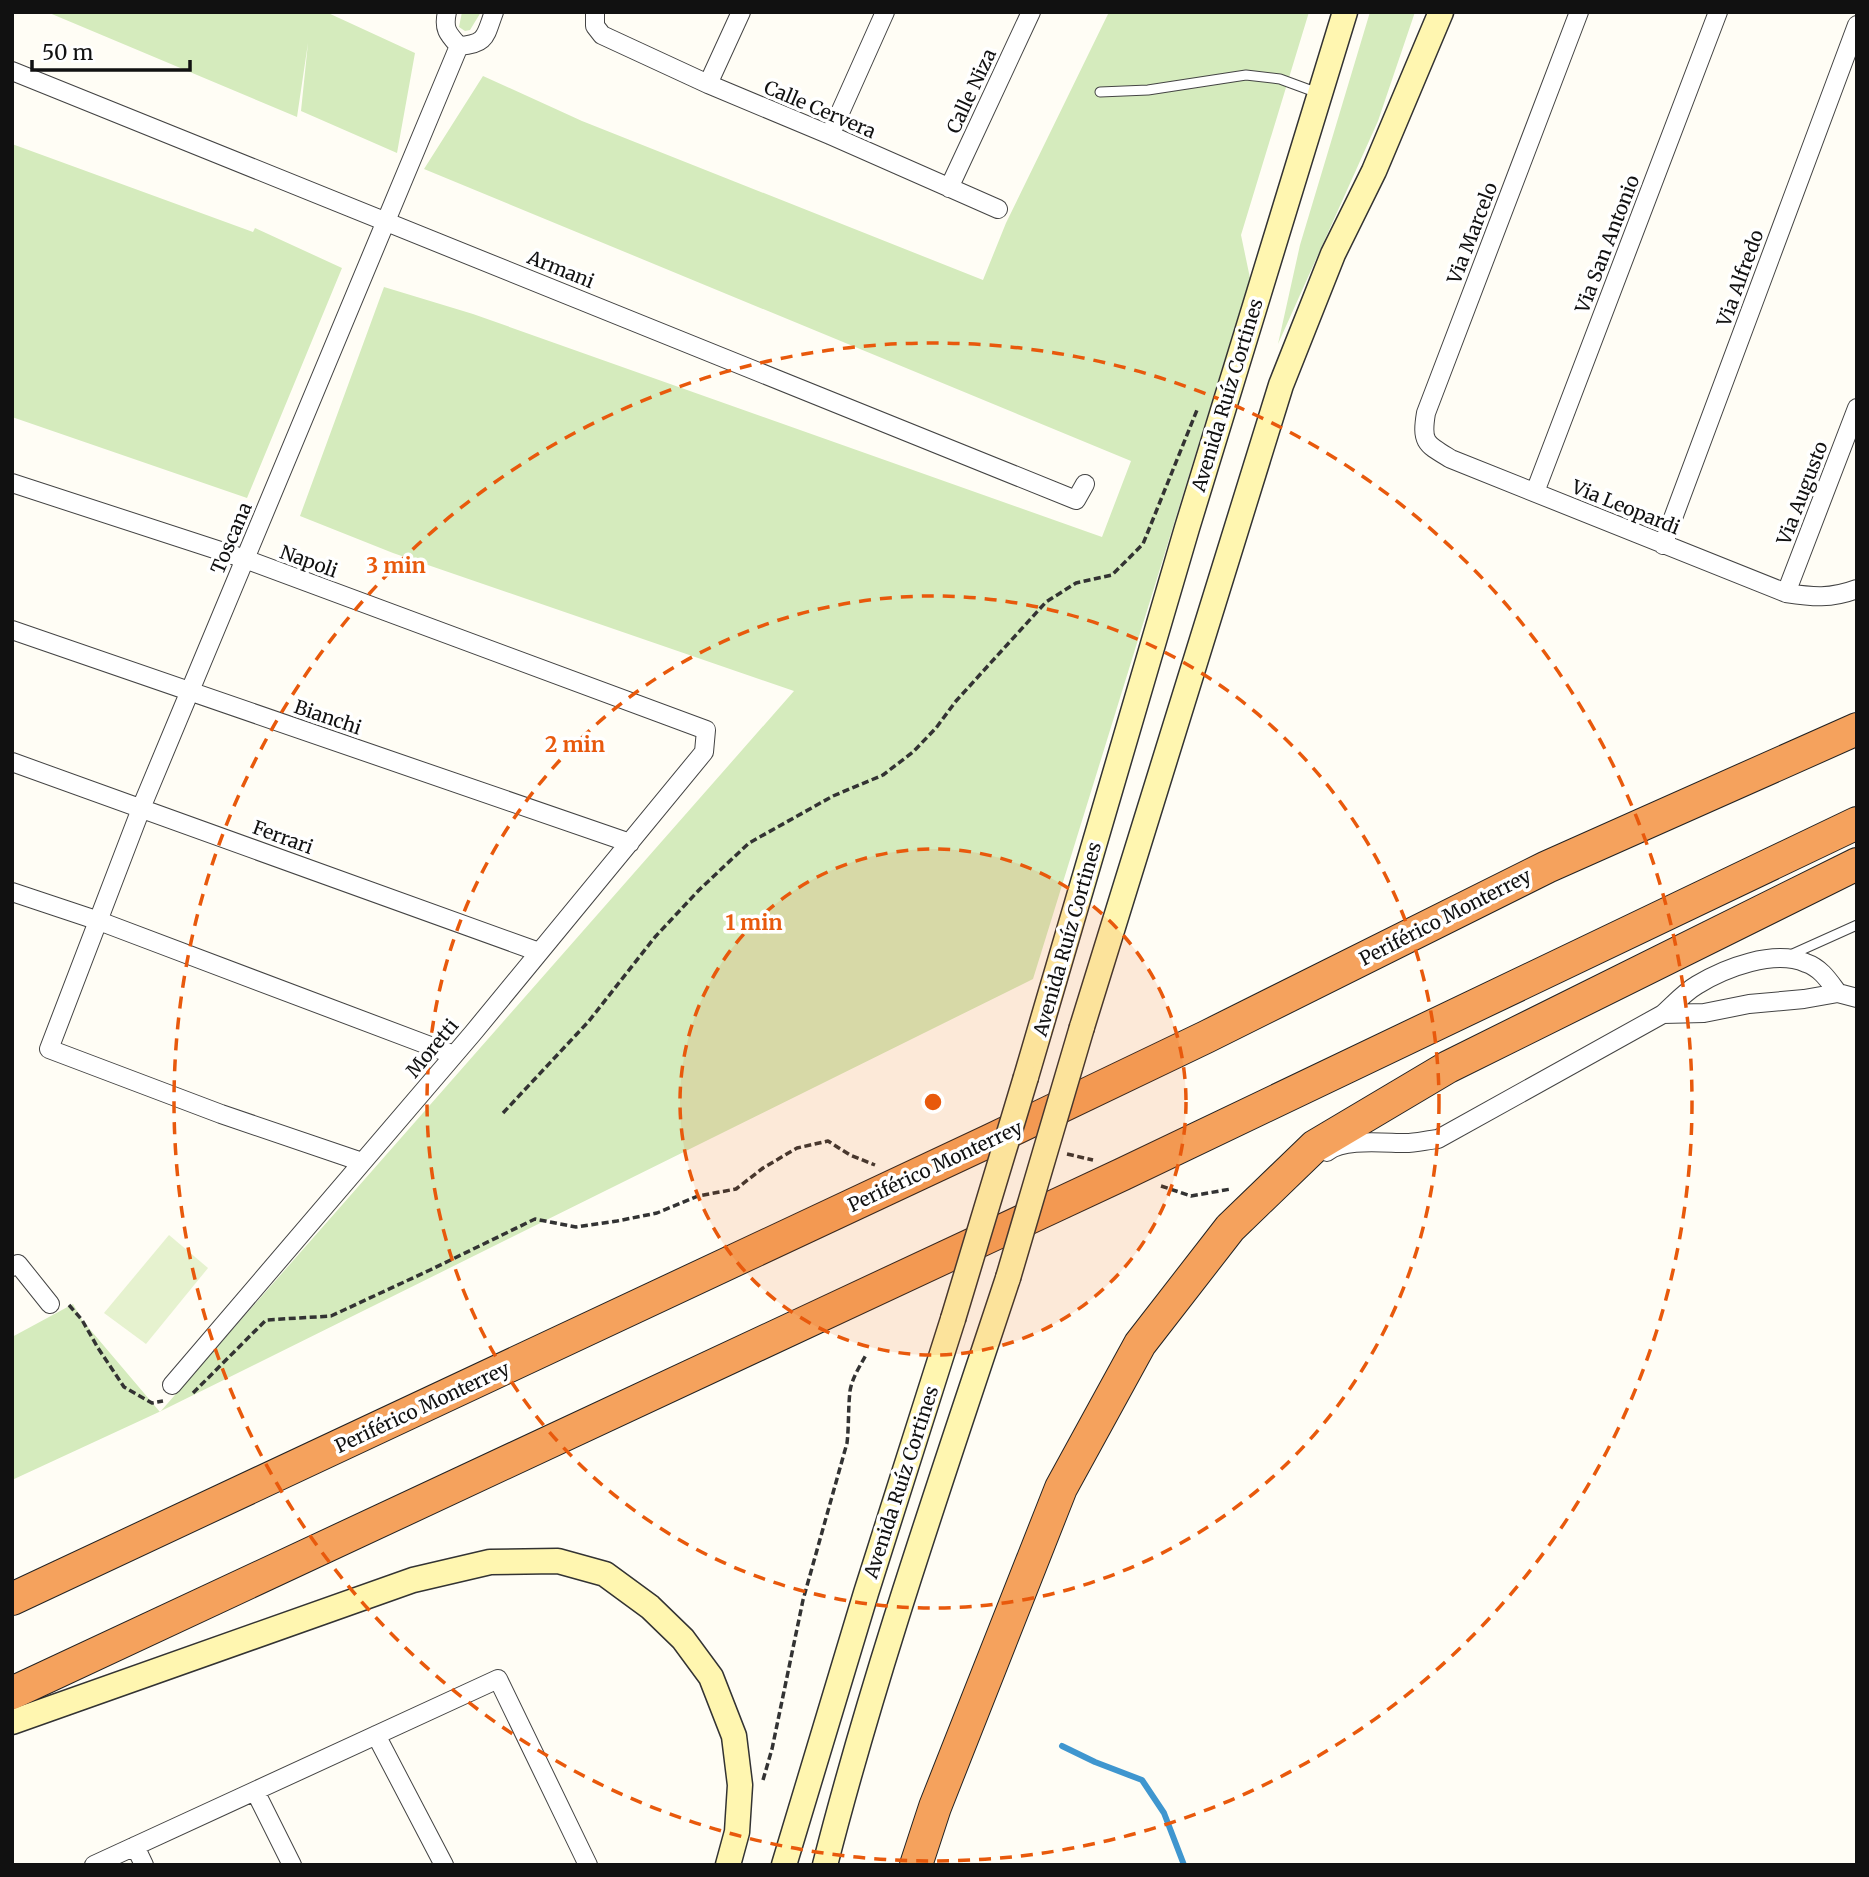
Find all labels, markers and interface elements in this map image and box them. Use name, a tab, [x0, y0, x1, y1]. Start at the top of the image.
scale bar	[32, 28, 189, 72]
text: 50 m	[42, 39, 93, 66]
street label: Calle Niza	[941, 45, 1001, 137]
street label: Calle Cervera	[760, 75, 880, 143]
street label: Via San Antonio	[1569, 172, 1644, 317]
street label: Via Marcelo	[1441, 179, 1502, 288]
street label: Via Alfredo	[1711, 226, 1769, 331]
street label: Armani	[523, 244, 598, 293]
street label: Avenida Ruíz Cortines	[1186, 295, 1268, 496]
street label: Via Augusto	[1771, 438, 1833, 549]
street label: Via Leopardi	[1568, 474, 1684, 540]
street label: Toscana	[205, 499, 257, 577]
street label: Napoli	[277, 540, 341, 582]
text: 3 min	[366, 552, 426, 579]
street label: Bianchi	[291, 694, 365, 740]
text: 2 min	[545, 731, 605, 758]
street label: Ferrari	[249, 815, 317, 859]
street label: Avenida Ruíz Cortines	[1028, 839, 1106, 1040]
street label: Periférico Monterrey	[1355, 863, 1535, 971]
text: 1 min	[725, 909, 783, 936]
street label: Moretti	[401, 1014, 463, 1082]
centre of rings	[921, 1090, 945, 1114]
street label: Periférico Monterrey	[844, 1115, 1026, 1217]
street label: Periférico Monterrey	[331, 1356, 513, 1458]
street label: Avenida Ruíz Cortines	[858, 1383, 943, 1582]

